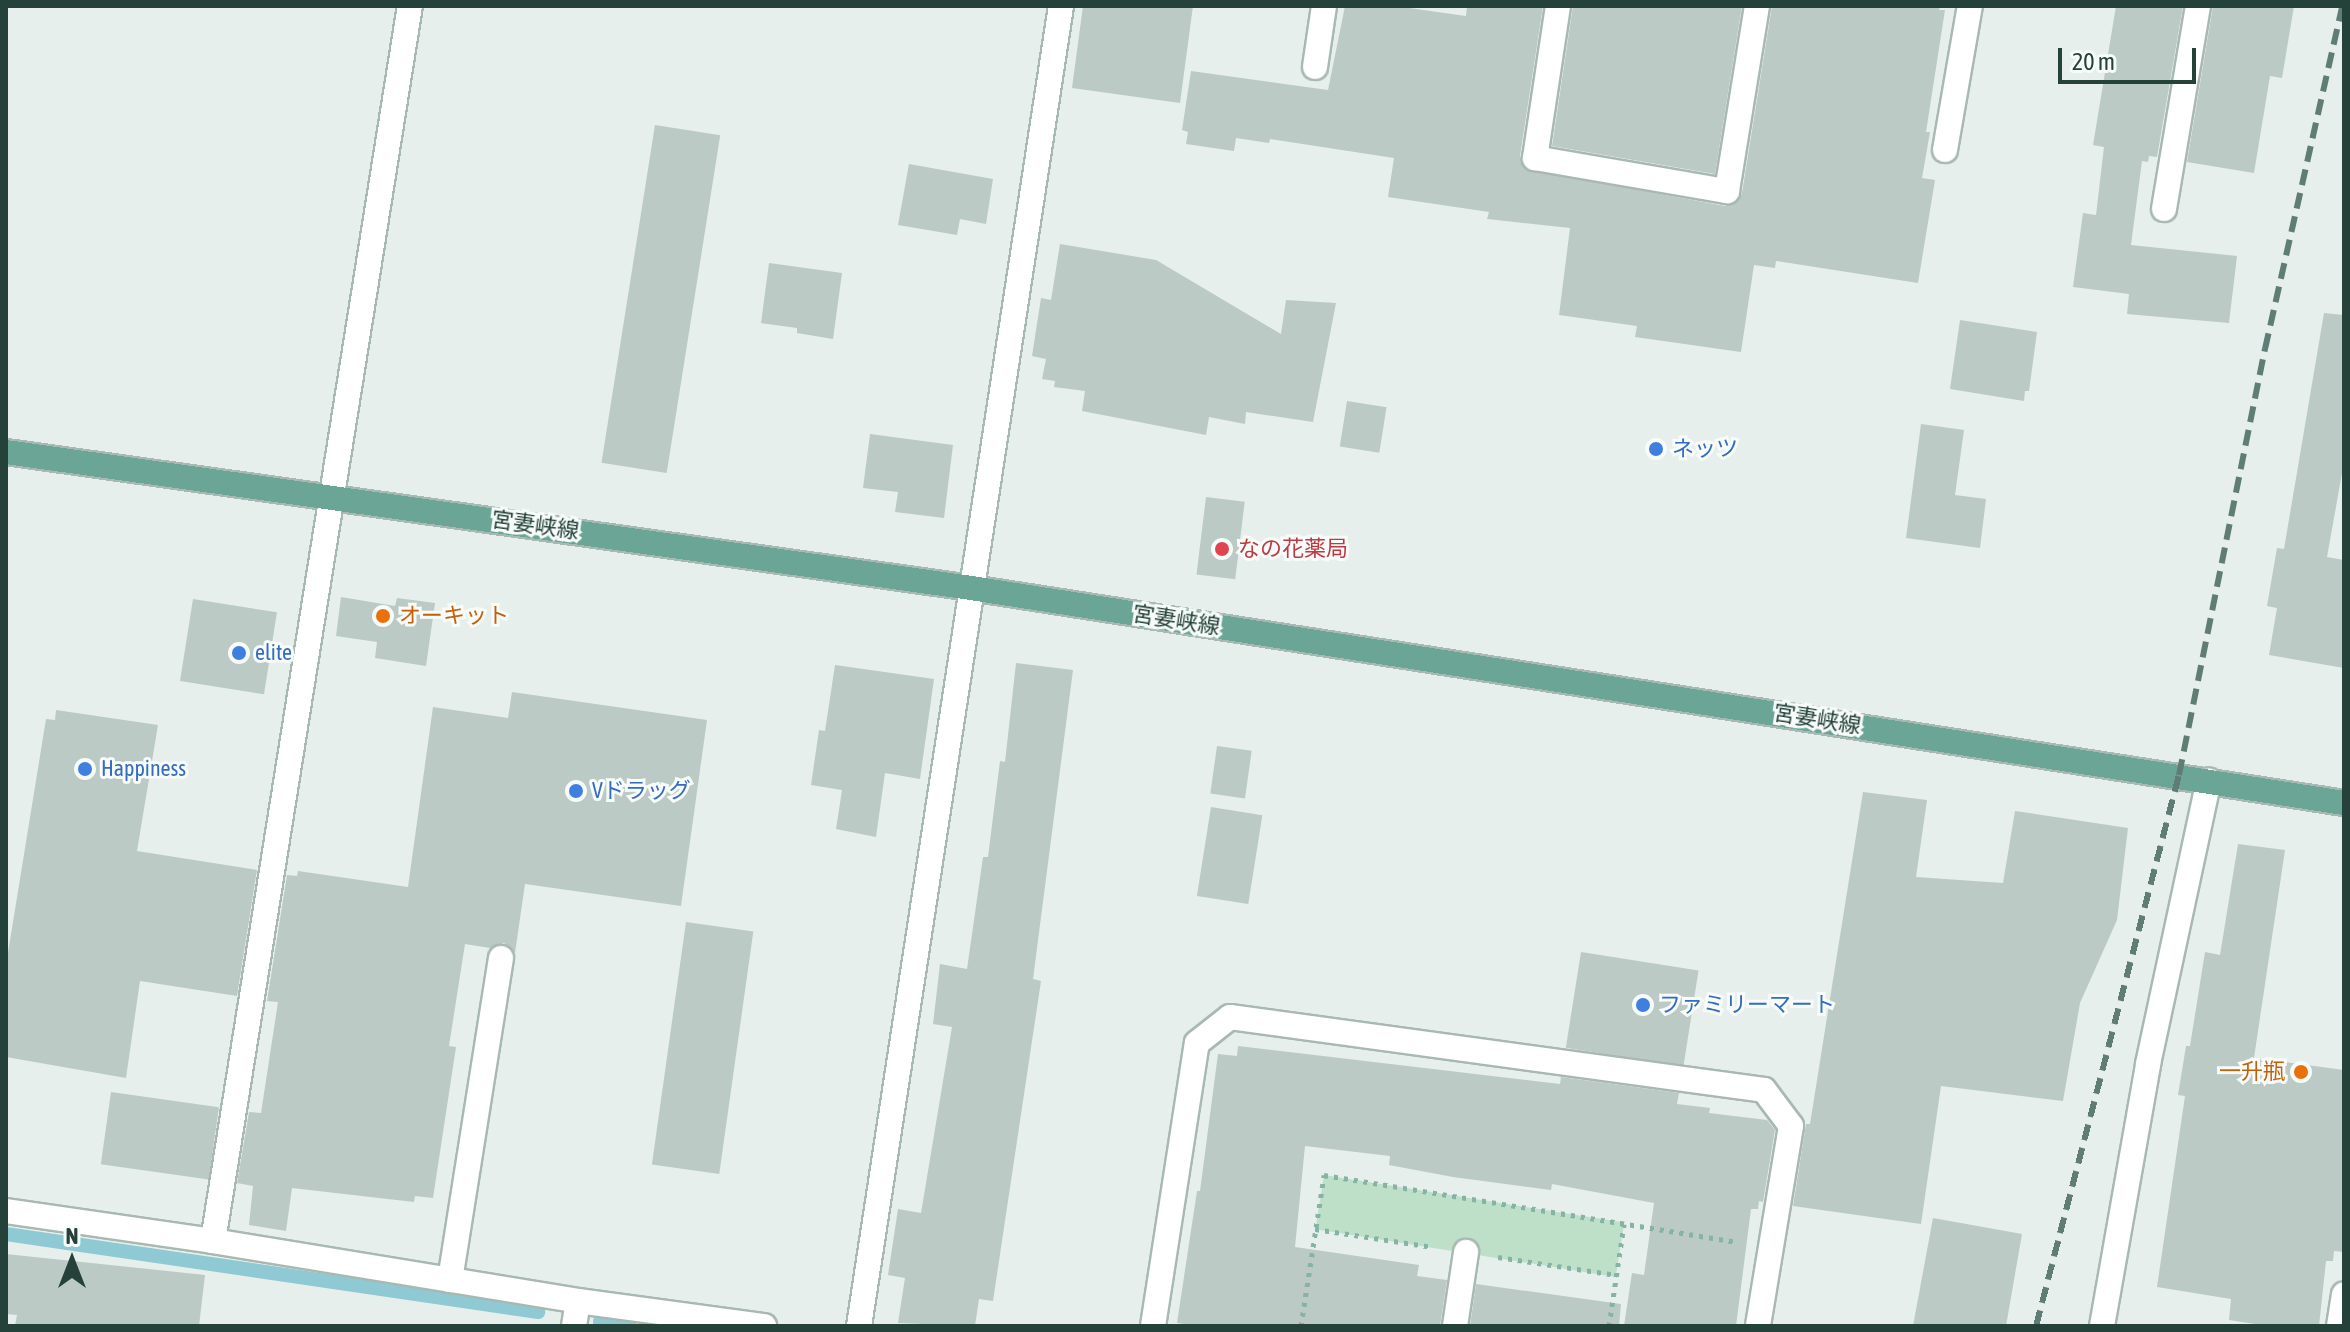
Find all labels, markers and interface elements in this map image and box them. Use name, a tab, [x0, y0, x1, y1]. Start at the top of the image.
scale bar	[2062, 32, 2200, 82]
text: 20 m	[2072, 48, 2115, 75]
place label: ネッツ	[1672, 436, 1738, 462]
marker: ネッツ	[1647, 440, 1665, 458]
street label: 宮妻峡線	[490, 506, 580, 544]
place label: なの花薬局	[1238, 536, 1348, 562]
marker: なの花薬局	[1213, 540, 1231, 558]
street label: 宮妻峡線	[1130, 600, 1222, 640]
place label: オーキット	[399, 603, 509, 629]
marker: オーキット	[374, 607, 392, 625]
place label: elite	[255, 640, 292, 666]
marker: elite	[230, 644, 248, 662]
street label: 宮妻峡線	[1771, 699, 1863, 739]
place label: Happiness	[101, 756, 186, 782]
marker: Happiness	[76, 760, 94, 778]
place label: Vドラッグ	[592, 778, 691, 804]
marker: Vドラッグ	[567, 782, 585, 800]
place label: ファミリーマート	[1659, 992, 1835, 1018]
marker: ファミリーマート	[1634, 996, 1652, 1014]
place label: 一升瓶	[2219, 1059, 2285, 1085]
marker: 一升瓶	[2292, 1063, 2310, 1081]
north arrow	[32, 1220, 112, 1300]
text: N	[66, 1223, 78, 1249]

